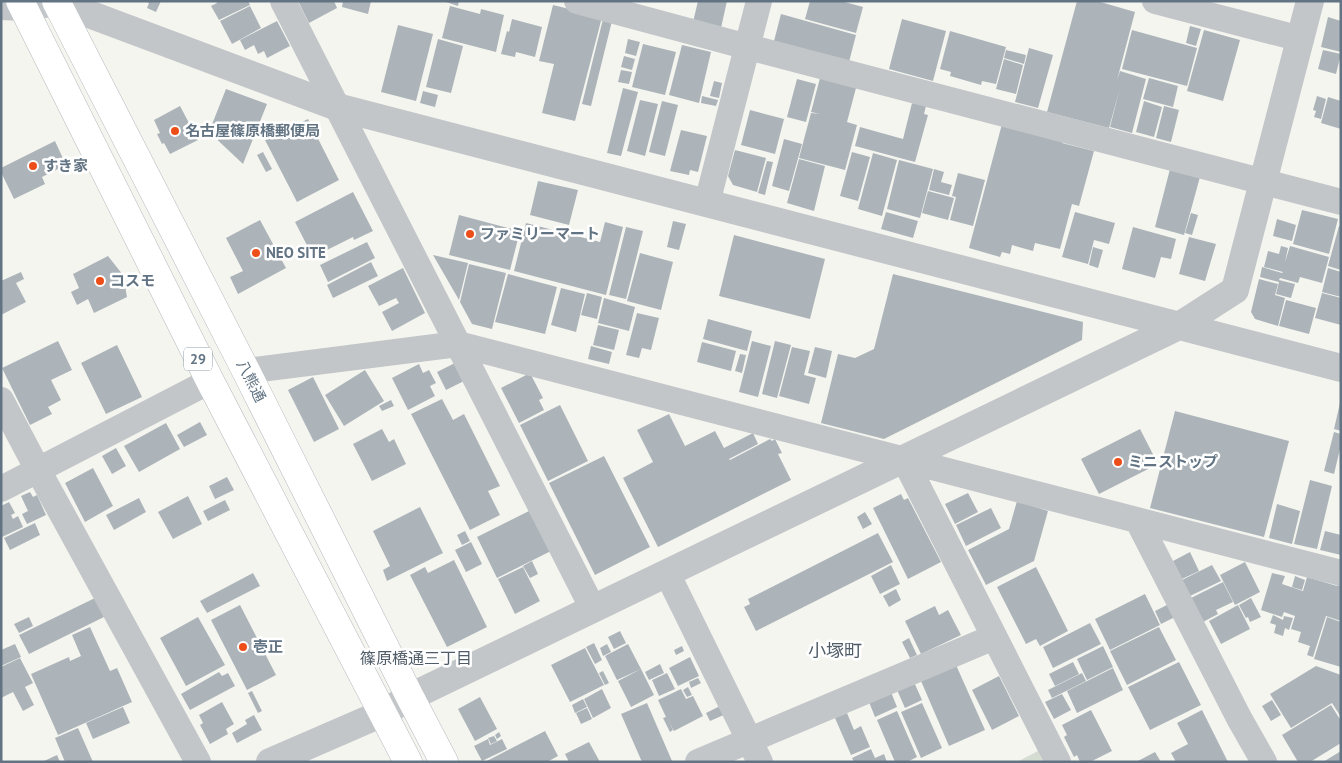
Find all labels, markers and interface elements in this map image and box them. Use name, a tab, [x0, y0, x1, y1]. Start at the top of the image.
place label: 名古屋篠原橋郵便局	[185, 121, 320, 140]
marker: 名古屋篠原橋郵便局	[169, 125, 181, 137]
place label: すき家	[43, 156, 88, 175]
marker: すき家	[27, 160, 39, 172]
place label: ファミリーマート	[480, 224, 600, 243]
marker: ファミリーマート	[464, 228, 476, 240]
place label: NEO SITE	[266, 243, 326, 262]
marker: NEO SITE	[250, 247, 262, 259]
place label: コスモ	[110, 271, 155, 290]
marker: コスモ	[94, 275, 106, 287]
road number: 29	[184, 348, 212, 370]
street label: 八熊通	[233, 356, 270, 405]
place label: ミニストップ	[1128, 452, 1218, 471]
marker: ミニストップ	[1112, 456, 1124, 468]
place label: 壱正	[253, 637, 283, 656]
district label: 小塚町	[808, 639, 862, 662]
marker: 壱正	[237, 641, 249, 653]
district label: 篠原橋通三丁目	[360, 648, 472, 668]

